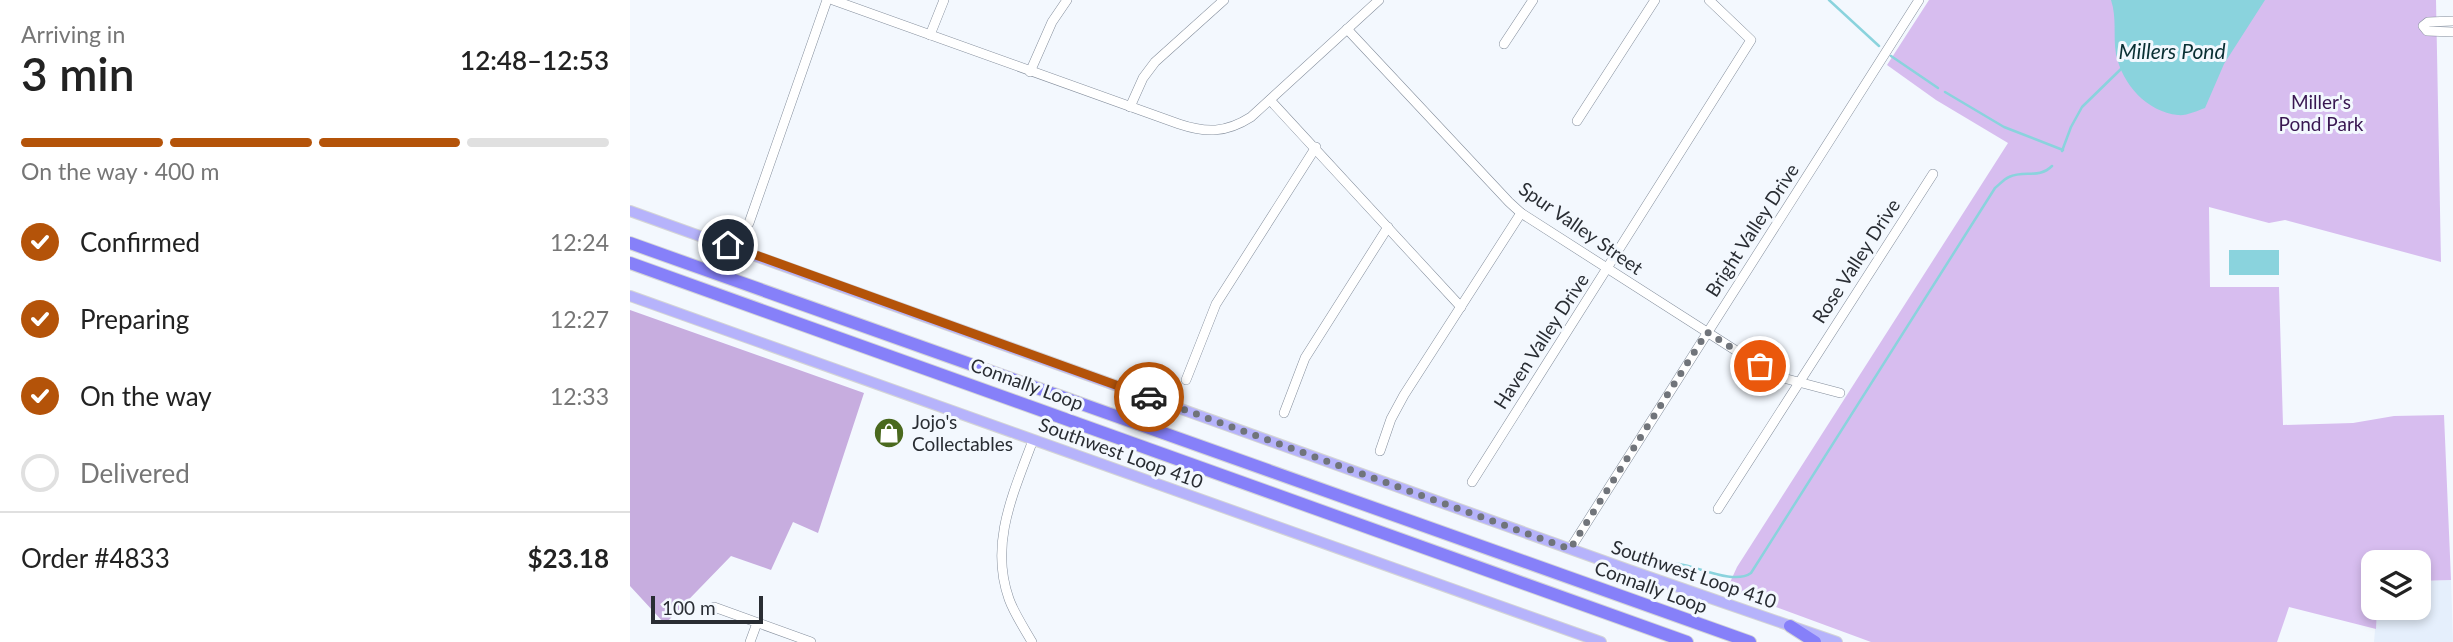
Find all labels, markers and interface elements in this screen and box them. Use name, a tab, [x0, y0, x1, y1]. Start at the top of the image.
text: Arriving in	[21, 20, 125, 48]
water label: Millers Pond	[2118, 38, 2226, 63]
text: 12:48–12:53	[460, 44, 609, 76]
text: 3 min	[21, 46, 135, 101]
park label: Miller's Pond Park	[2279, 90, 2364, 135]
text: On the way · 400 m	[21, 157, 220, 185]
street label: Bright Valley Drive	[1700, 159, 1803, 301]
street label: Spur Valley Street	[1515, 176, 1648, 279]
street label: Rose Valley Drive	[1807, 194, 1904, 327]
pin	[698, 215, 758, 275]
icon: check	[21, 223, 59, 261]
text: Confirmed	[80, 226, 200, 258]
icon: home	[709, 226, 747, 264]
text: 12:24	[550, 228, 609, 256]
street label: Haven Valley Drive	[1488, 269, 1593, 413]
icon: check	[21, 300, 59, 338]
text: Preparing	[80, 303, 189, 335]
text: 12:27	[550, 305, 609, 333]
pin	[1730, 336, 1790, 396]
icon: bag	[1741, 347, 1779, 385]
street label: Connally Loop	[968, 352, 1087, 415]
courier	[1114, 362, 1184, 432]
icon: check	[21, 377, 59, 415]
icon: car	[1130, 378, 1168, 416]
text: On the way	[80, 380, 212, 412]
text: 12:33	[550, 382, 609, 410]
place label: Jojo's Collectables	[912, 410, 1013, 455]
street label: Southwest Loop 410	[1036, 412, 1206, 493]
shop icon: Jojo's Collectables	[872, 416, 906, 450]
text: Delivered	[80, 457, 190, 489]
street label: Southwest Loop 410	[1609, 535, 1780, 613]
text: Order #4833	[21, 542, 170, 574]
text: $23.18	[527, 542, 609, 574]
map controls	[2361, 550, 2431, 620]
button: layers	[2361, 550, 2431, 620]
street label: Connally Loop	[1592, 555, 1711, 618]
scale bar	[651, 593, 763, 625]
text: 100 m	[662, 596, 716, 619]

